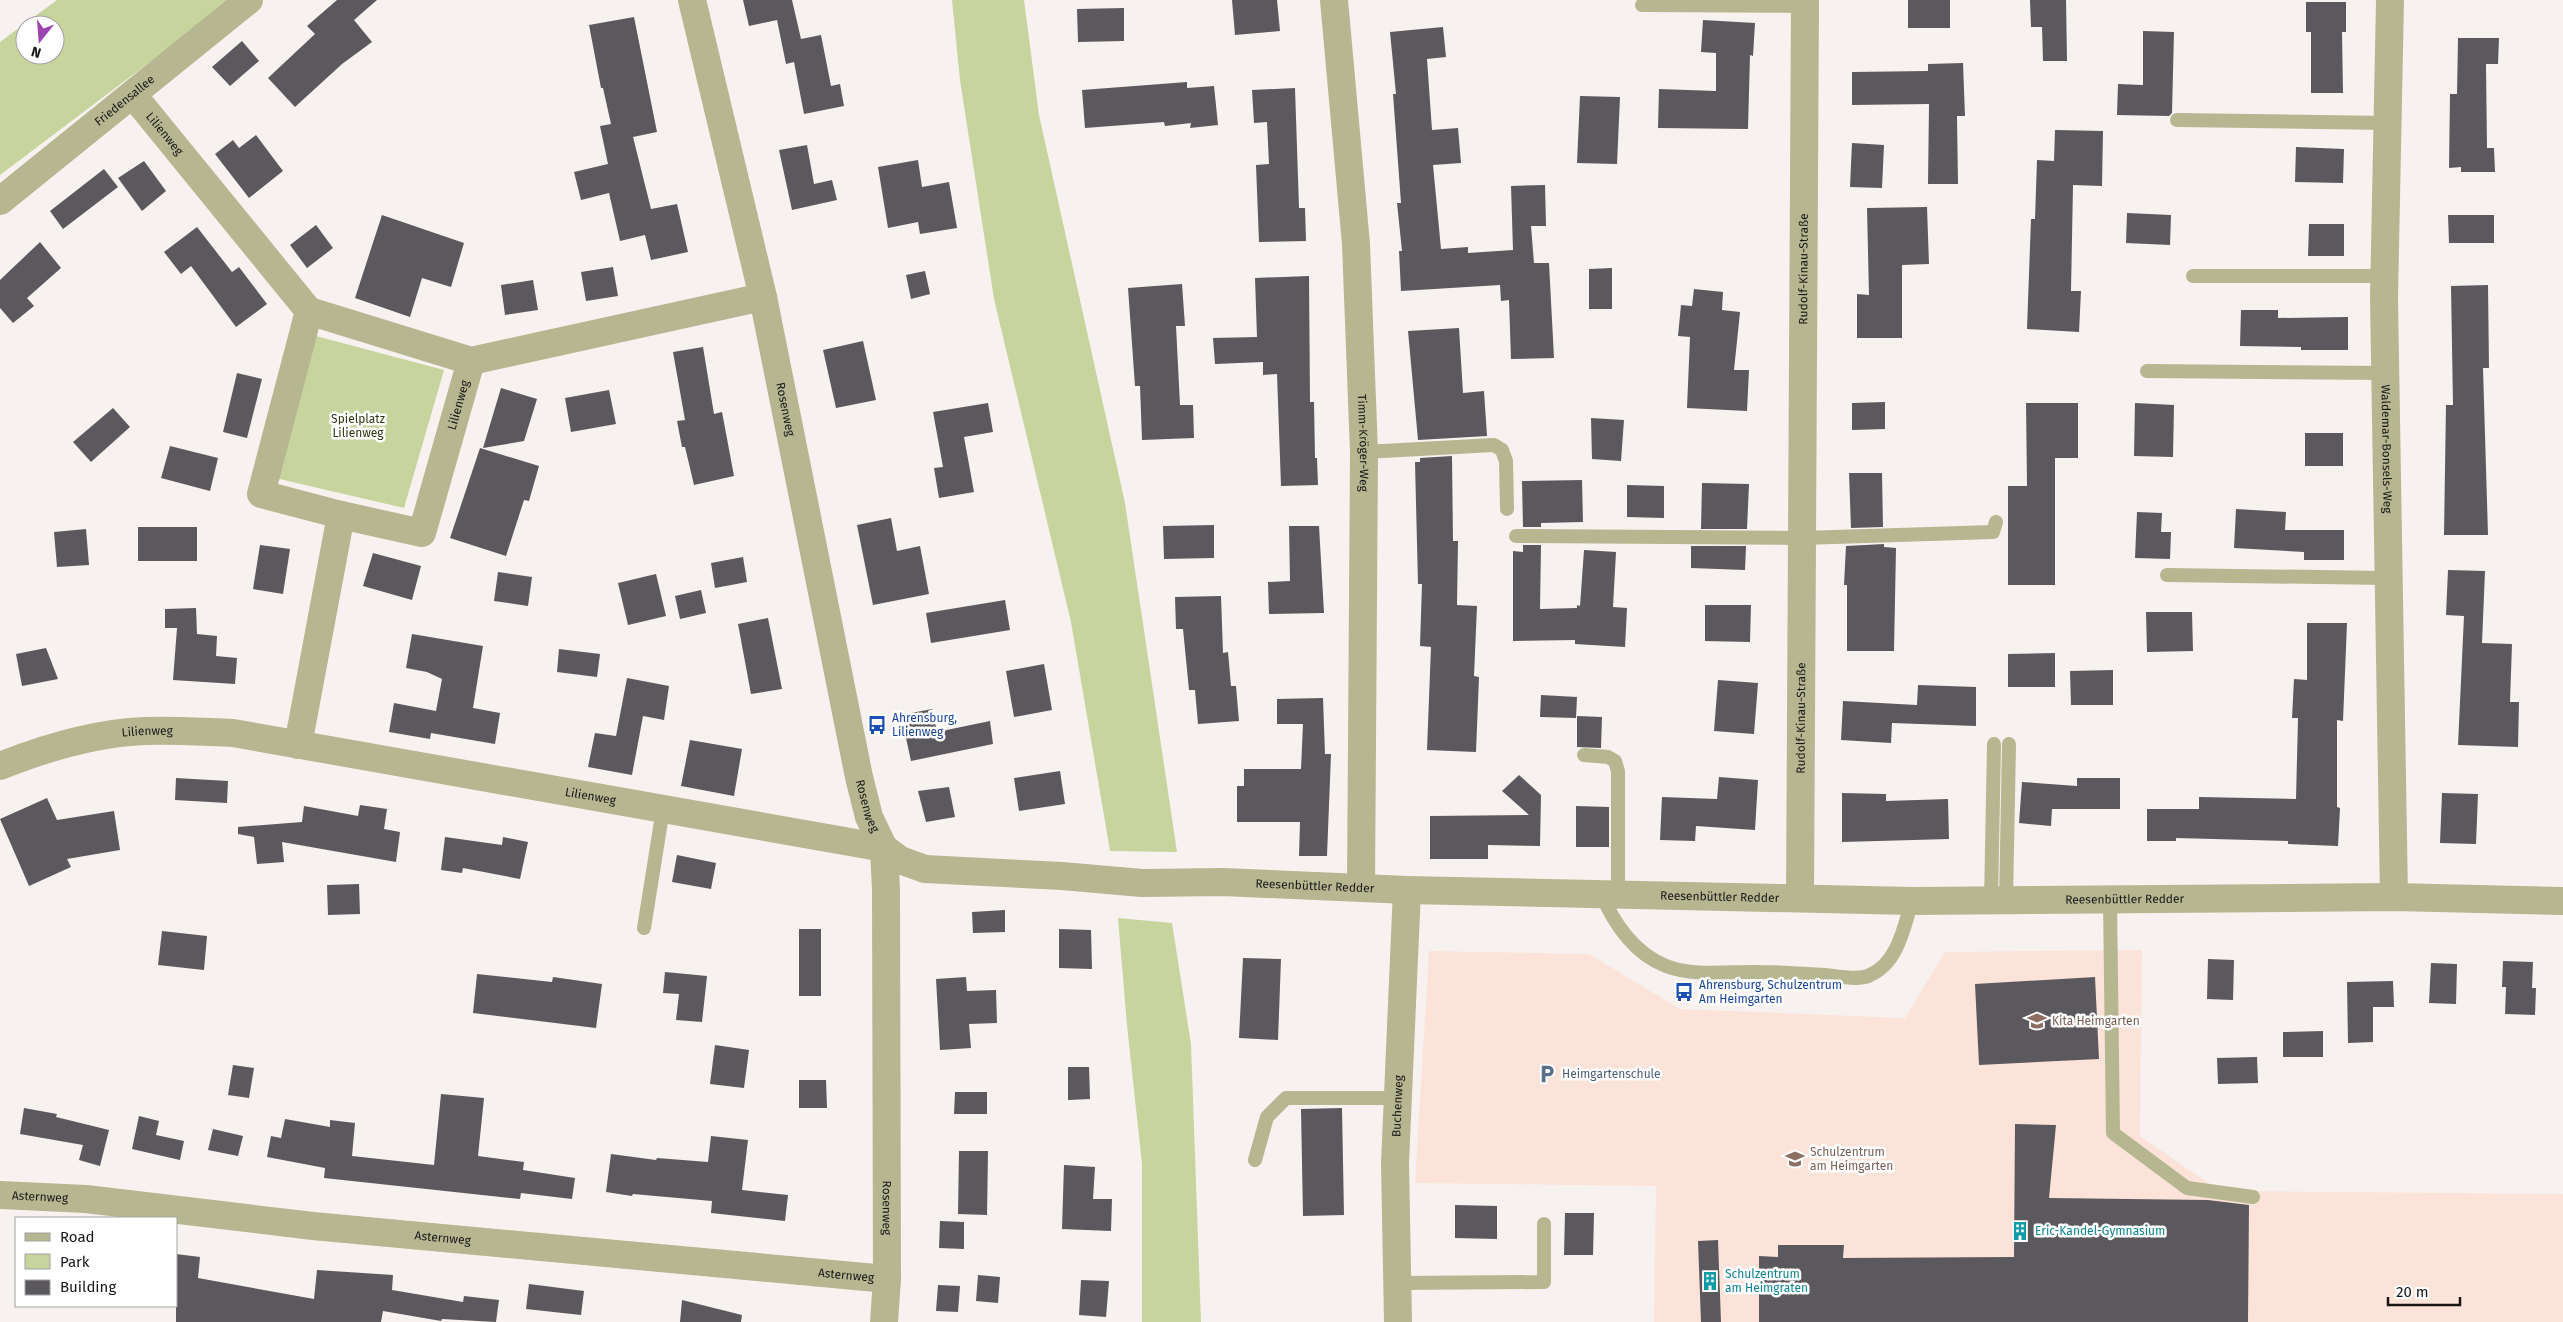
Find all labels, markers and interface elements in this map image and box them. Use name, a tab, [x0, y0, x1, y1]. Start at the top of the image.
north arrow	[15, 15, 65, 65]
text: N	[29, 42, 43, 61]
street label: Friedensallee	[92, 72, 157, 129]
street label: Lilienweg	[143, 109, 187, 159]
street label: Rudolf-Kinau-Straße	[1796, 213, 1811, 325]
street label: Lilienweg	[445, 378, 472, 432]
street label: Rosenweg	[773, 381, 798, 438]
street label: Waldemar-Bonsels-Weg	[2378, 384, 2395, 514]
street label: Timm-Kröger-Weg	[1355, 394, 1371, 493]
park label: Spielplatz Lilienweg	[331, 412, 385, 440]
street label: Rudolf-Kinau-Straße	[1794, 662, 1808, 774]
place label: Ahrensburg, Lilienweg	[892, 711, 957, 739]
bus stop icon: Ahrensburg, Lilienweg	[866, 714, 888, 736]
street label: Lilienweg	[121, 724, 174, 740]
street label: Rosenweg	[853, 778, 883, 835]
street label: Lilienweg	[564, 785, 618, 808]
street label: Reesenbüttler Redder	[1255, 876, 1375, 896]
street label: Reesenbüttler Redder	[1660, 889, 1780, 905]
street label: Reesenbüttler Redder	[2065, 892, 2185, 907]
place label: Ahrensburg, Schulzentrum Am Heimgarten	[1699, 978, 1842, 1006]
bus stop icon: Ahrensburg, Schulzentrum Am Heimgarten	[1673, 981, 1695, 1003]
school or university icon: Kita Heimgarten	[2026, 1010, 2048, 1032]
place label: Kita Heimgarten	[2052, 1014, 2140, 1028]
parking icon: Heimgartenschule	[1536, 1063, 1558, 1085]
place label: Heimgartenschule	[1562, 1067, 1661, 1081]
street label: Buchenweg	[1389, 1074, 1406, 1137]
place label: Schulzentrum am Heimgarten	[1810, 1145, 1893, 1173]
school or university icon: Schulzentrum am Heimgarten	[1784, 1148, 1806, 1170]
street label: Rosenweg	[880, 1181, 894, 1236]
street label: Asternweg	[12, 1189, 69, 1205]
legend	[15, 1217, 178, 1307]
building icon: Eric-Kandel-Gymnasium	[2009, 1220, 2031, 1242]
place label: Eric-Kandel-Gymnasium	[2035, 1224, 2165, 1238]
text: Road	[60, 1228, 95, 1246]
street label: Asternweg	[414, 1228, 472, 1248]
text: Park	[60, 1253, 90, 1271]
street label: Asternweg	[817, 1266, 875, 1285]
place label: Schulzentrum am Heimgraten	[1725, 1267, 1808, 1295]
building icon: Schulzentrum am Heimgraten	[1699, 1270, 1721, 1292]
scale bar	[2388, 1274, 2460, 1306]
text: Building	[60, 1278, 116, 1296]
text: 20 m	[2396, 1283, 2429, 1301]

